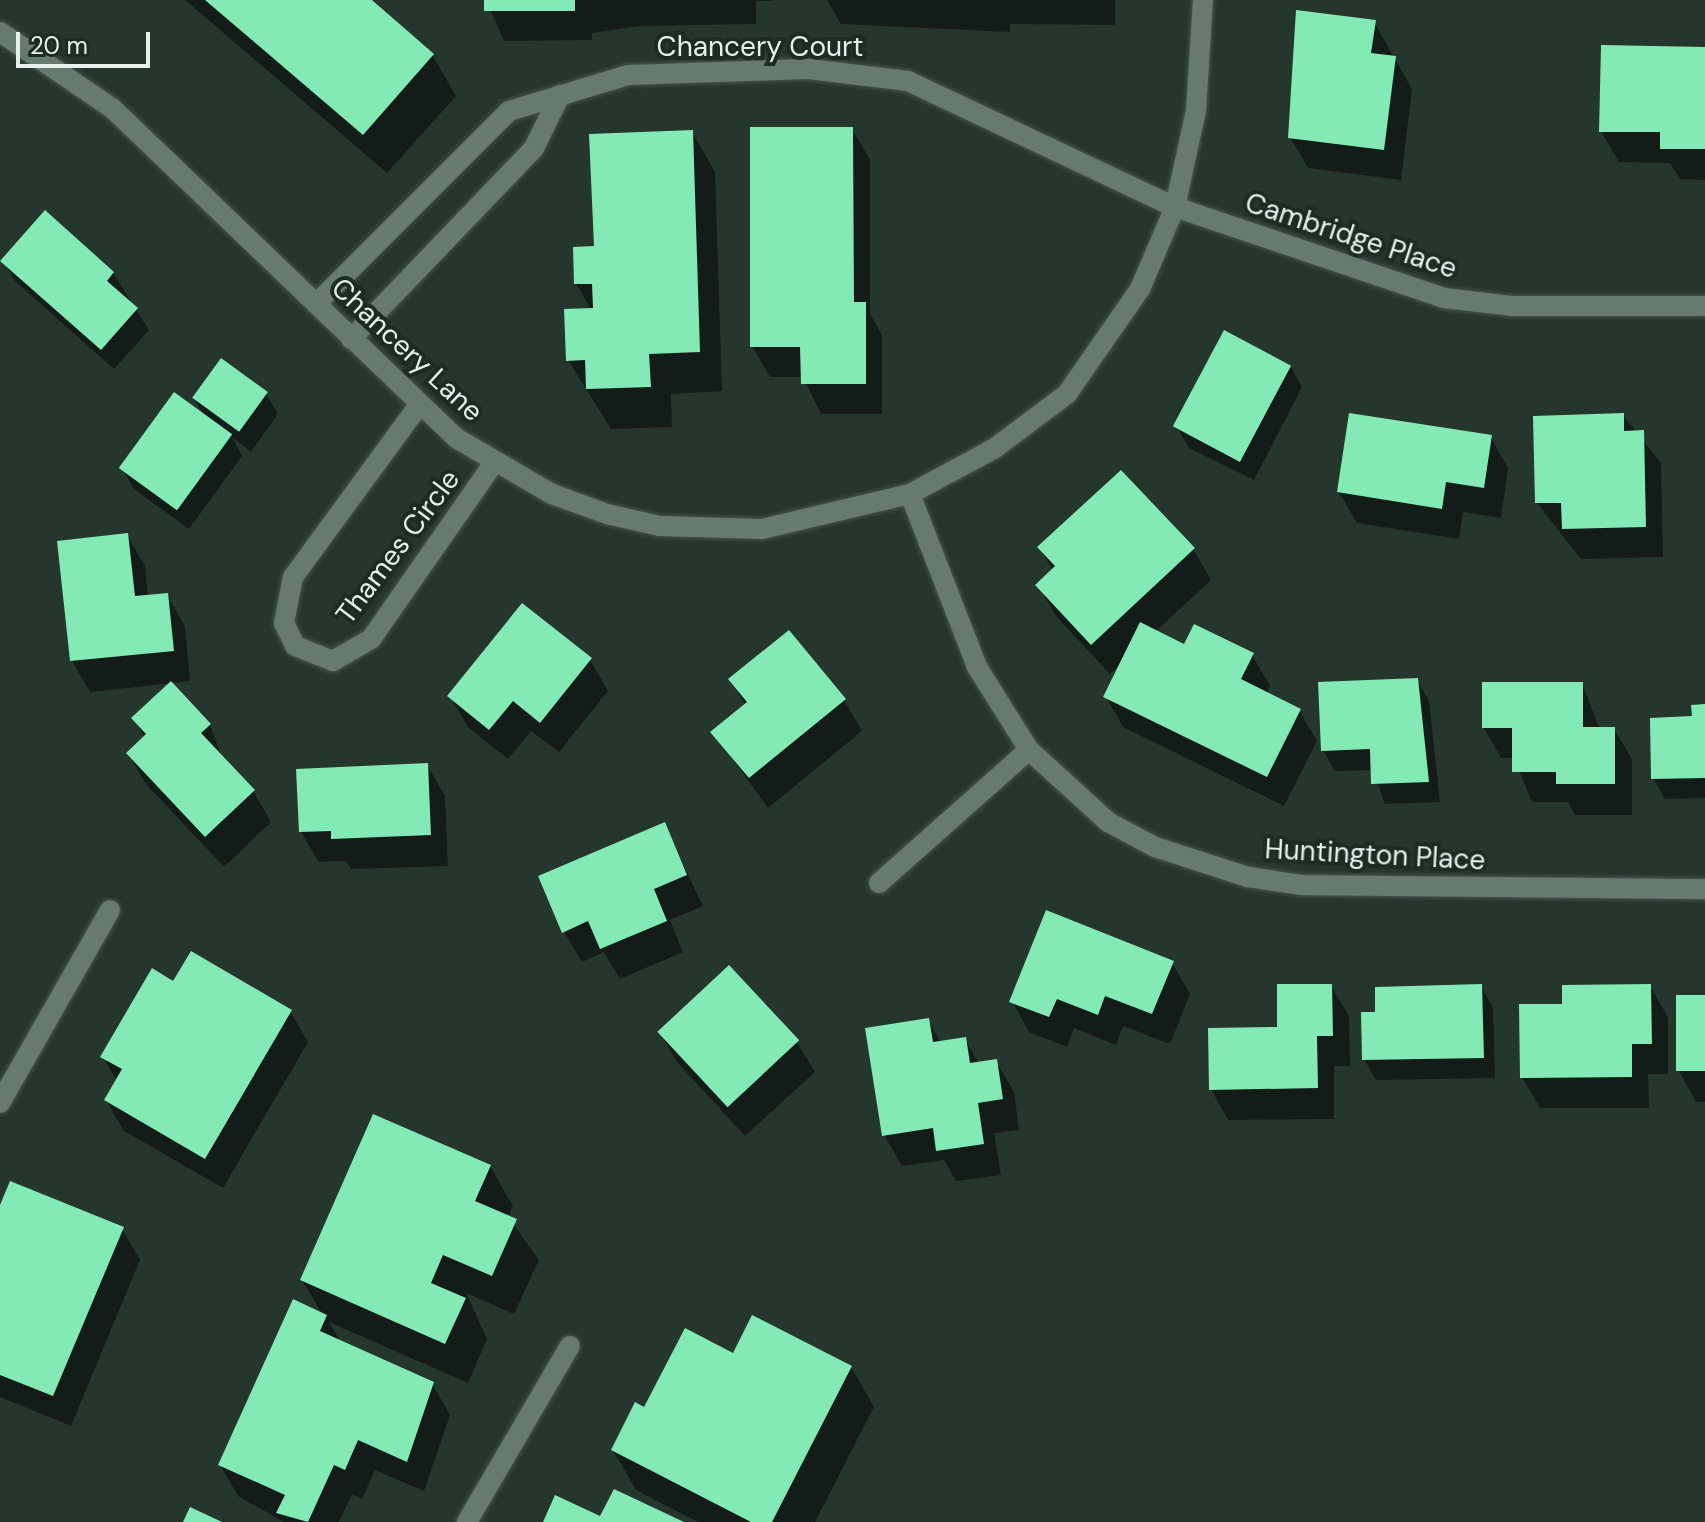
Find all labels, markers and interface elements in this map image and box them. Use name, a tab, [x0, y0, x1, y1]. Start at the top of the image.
scale bar	[20, 16, 154, 66]
text: 20 m	[30, 30, 88, 61]
street label: Chancery Court	[657, 30, 863, 64]
street label: Cambridge Place	[1241, 186, 1461, 286]
street label: Chancery Lane	[324, 271, 490, 429]
street label: Thames Circle	[329, 463, 467, 631]
street label: Huntington Place	[1264, 832, 1486, 878]

